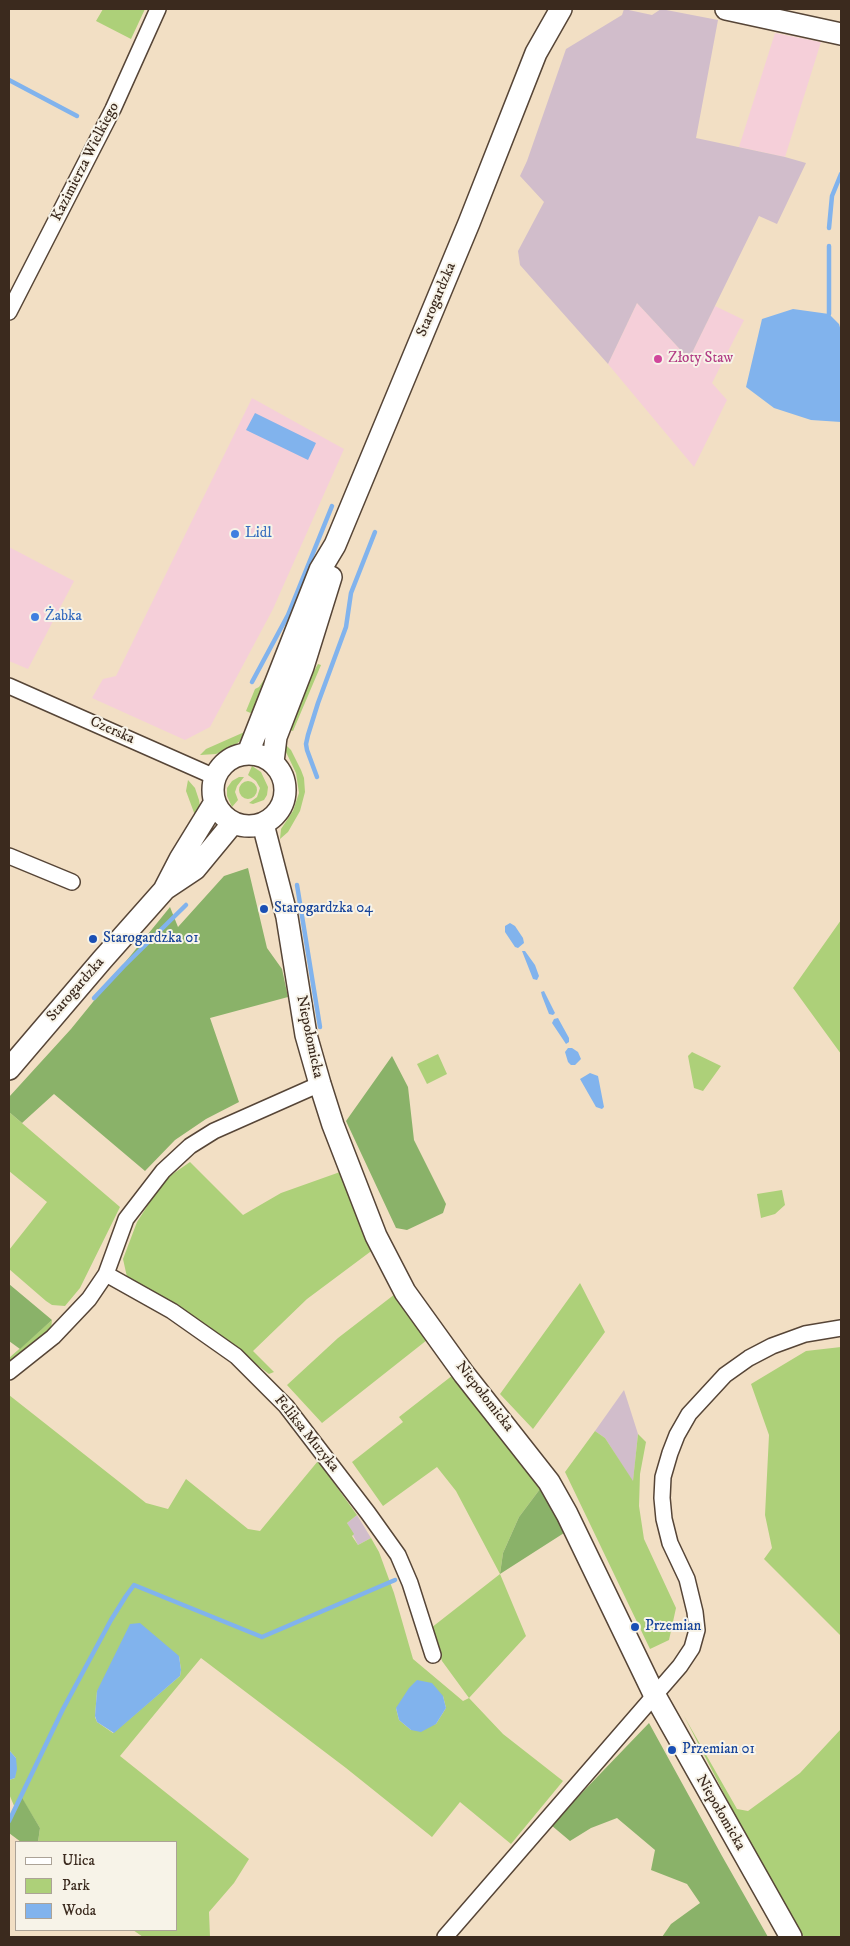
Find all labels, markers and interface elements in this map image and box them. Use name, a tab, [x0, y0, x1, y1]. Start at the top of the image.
street label: Kazimierza Wielkiego	[48, 100, 124, 224]
street label: Starogardzka	[413, 260, 461, 340]
place label: Złoty Staw	[668, 350, 733, 368]
marker: Złoty Staw	[652, 353, 664, 365]
place label: Lidl	[245, 525, 272, 543]
marker: Lidl	[229, 528, 241, 540]
place label: Żabka	[45, 608, 82, 626]
marker: Żabka	[29, 611, 41, 623]
street label: Czerska	[87, 713, 137, 749]
place label: Starogardzka 04	[274, 900, 373, 918]
marker: Starogardzka 04	[258, 903, 270, 915]
place label: Starogardzka 01	[103, 930, 199, 948]
marker: Starogardzka 01	[87, 933, 99, 945]
street label: Starogardzka	[43, 954, 109, 1026]
street label: Niepołomicka	[291, 994, 327, 1080]
street label: Niepołomicka	[451, 1358, 517, 1436]
street label: Feliksa Muzyka	[270, 1392, 342, 1476]
place label: Przemian	[645, 1618, 701, 1636]
marker: Przemian	[629, 1621, 641, 1633]
place label: Przemian 01	[682, 1741, 755, 1759]
marker: Przemian 01	[666, 1744, 678, 1756]
street label: Niepołomicka	[691, 1772, 749, 1854]
legend	[15, 1841, 178, 1931]
text: Ulica	[62, 1851, 95, 1870]
text: Park	[62, 1876, 90, 1895]
text: Woda	[62, 1901, 96, 1920]

